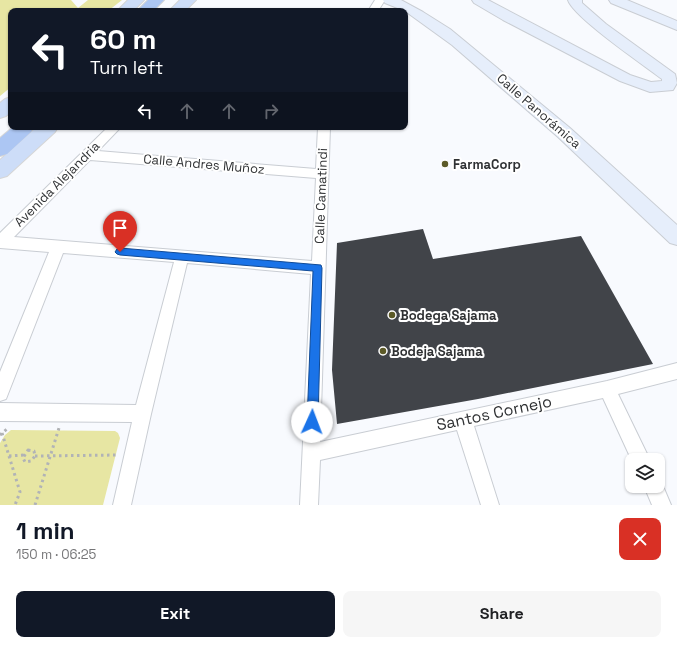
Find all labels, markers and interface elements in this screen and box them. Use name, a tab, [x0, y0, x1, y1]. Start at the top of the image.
text: 60 m	[90, 21, 156, 57]
icon: left	[24, 24, 76, 76]
text: Turn left	[90, 56, 163, 79]
street label: Calle Panorámica	[493, 70, 585, 153]
icon: left	[134, 100, 156, 122]
icon: ahead	[176, 100, 198, 122]
icon: ahead	[218, 100, 240, 122]
icon: right	[260, 100, 282, 122]
street label: Avenida Alejandria	[11, 137, 104, 230]
street label: Calle Camatindi	[311, 148, 331, 244]
street label: Calle Andres Muñoz	[143, 150, 266, 178]
place label: FarmaCorp	[453, 156, 521, 173]
marker: FarmaCorp	[440, 159, 450, 169]
pin	[103, 211, 137, 252]
icon: arrive	[109, 217, 131, 239]
place label: Bodega Sajama	[400, 307, 497, 324]
marker: Bodega Sajama	[387, 310, 397, 320]
place label: Bodeja Sajama	[391, 343, 483, 360]
marker: Bodeja Sajama	[378, 346, 388, 356]
street label: Santos Cornejo	[434, 391, 554, 435]
position arrow	[291, 401, 333, 443]
map controls	[625, 453, 665, 493]
button: layers	[625, 453, 665, 493]
text: 1 min	[16, 515, 75, 546]
button: close	[619, 518, 661, 560]
text: 150 m · 06:25	[16, 546, 96, 563]
button: Exit	[16, 591, 335, 637]
button: Share	[343, 591, 661, 637]

